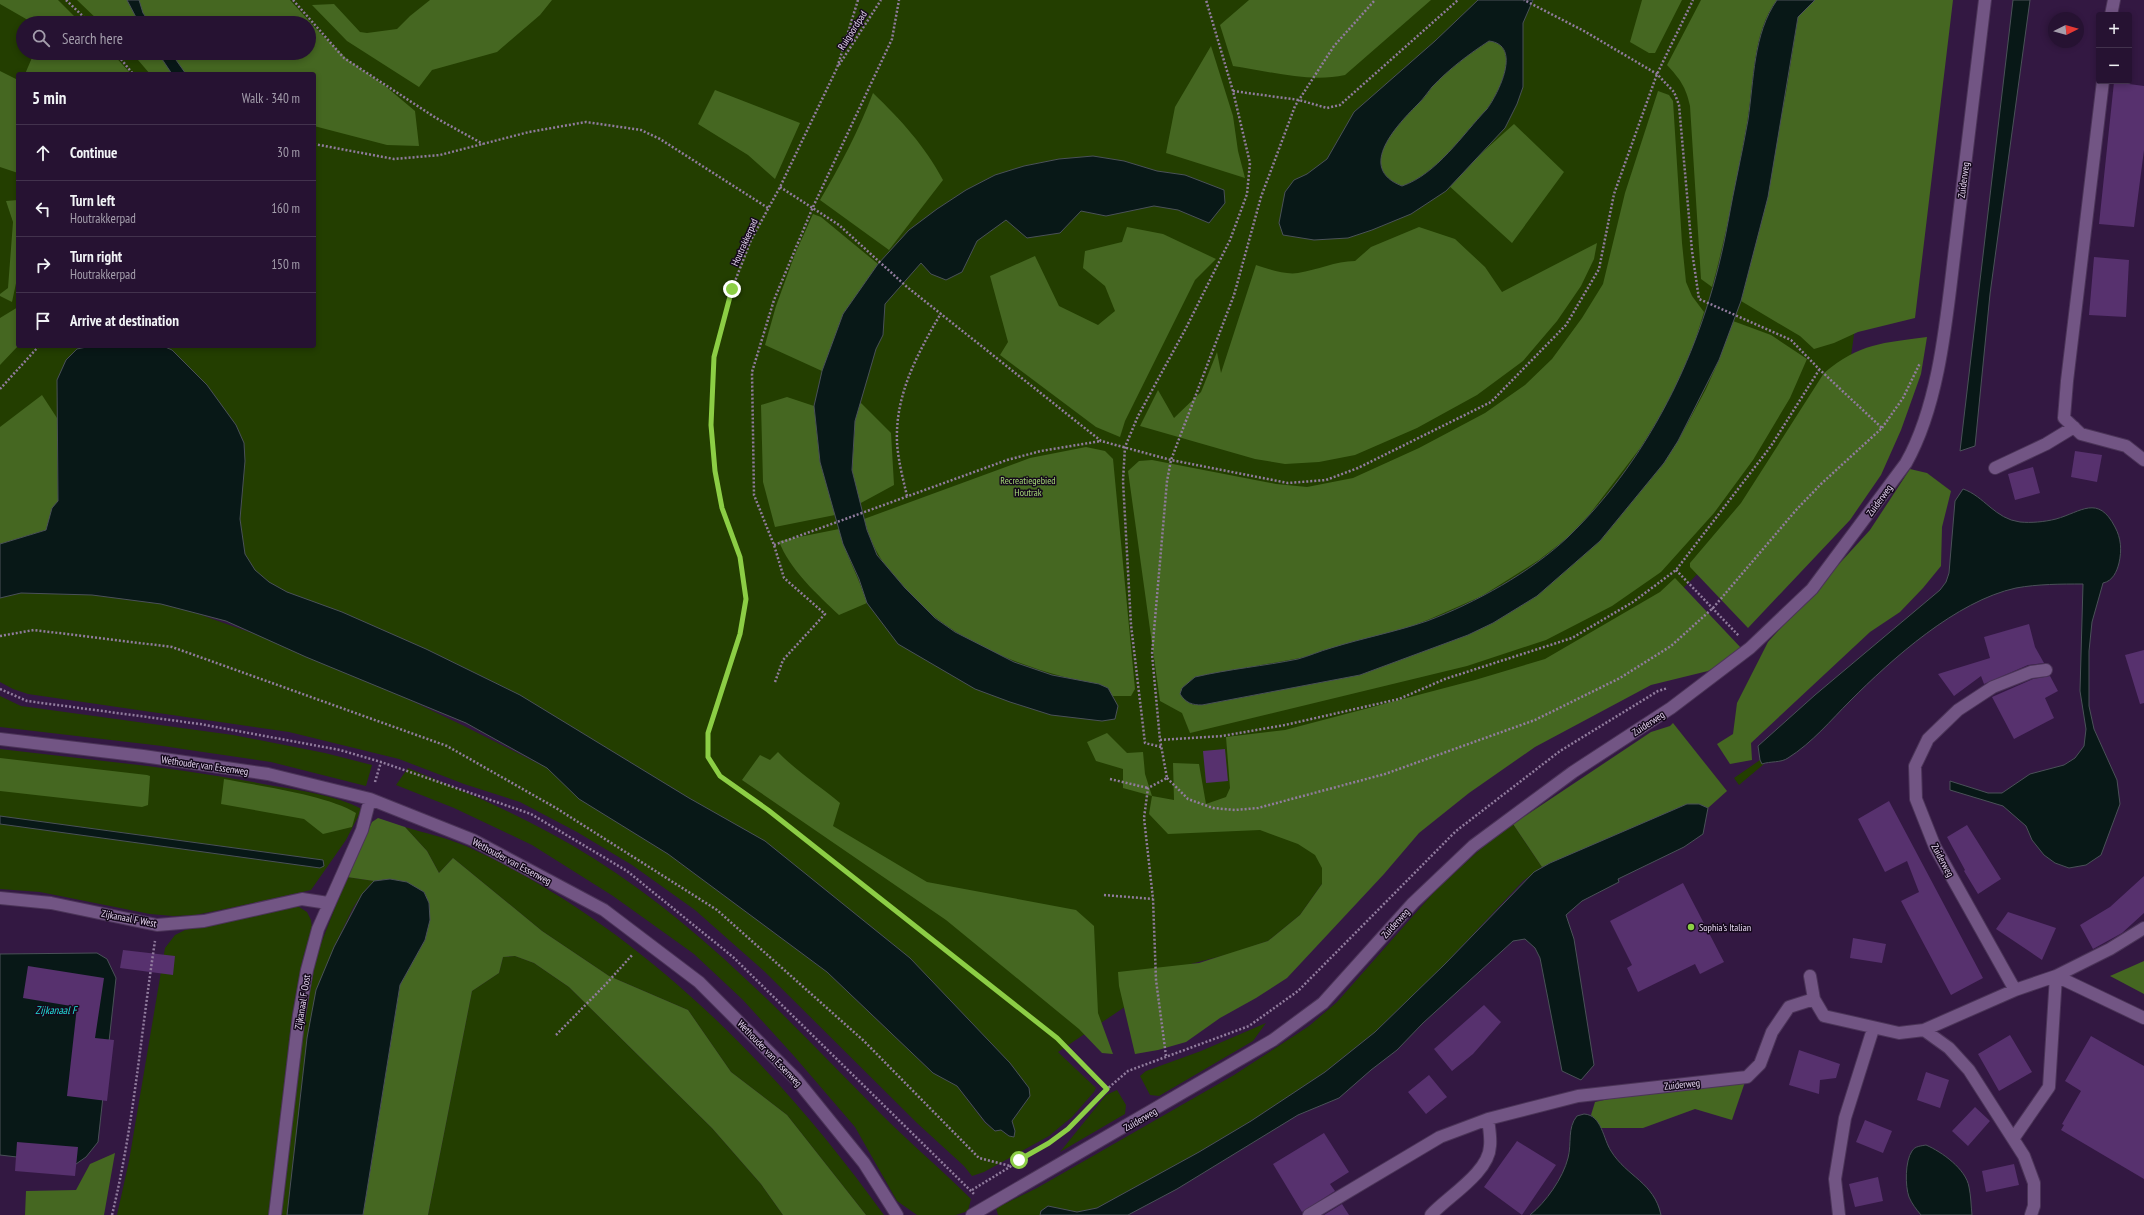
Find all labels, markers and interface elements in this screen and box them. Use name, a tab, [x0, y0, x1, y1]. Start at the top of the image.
street label: Ruigoordpad	[835, 8, 870, 52]
north arrow	[2048, 12, 2084, 48]
map controls	[2096, 12, 2132, 84]
button: +	[2096, 12, 2132, 48]
search box	[16, 16, 316, 60]
icon: search	[30, 27, 52, 49]
text: Search here	[62, 29, 123, 48]
button: −	[2096, 48, 2132, 84]
text: 5 min	[32, 87, 66, 109]
text: Walk · 340 m	[242, 90, 300, 107]
icon: ahead	[32, 142, 54, 164]
text: Continue	[70, 143, 117, 162]
text: 30 m	[277, 144, 300, 161]
street label: Zuiderweg	[1955, 161, 1972, 199]
text: Turn left	[70, 191, 115, 210]
icon: left	[32, 198, 54, 220]
text: 160 m	[271, 200, 300, 217]
text: Houtrakkerpad	[70, 210, 136, 227]
street label: Houtrakkerpad	[728, 216, 761, 268]
text: Turn right	[70, 247, 122, 266]
icon: right	[32, 254, 54, 276]
text: 150 m	[271, 256, 300, 273]
text: Houtrakkerpad	[70, 266, 136, 283]
route end	[723, 280, 741, 298]
icon: arrive	[32, 310, 54, 332]
text: Arrive at destination	[70, 311, 179, 330]
park label: Recreatiegebied Houtrak	[1000, 474, 1056, 499]
street label: Zuiderweg	[1864, 482, 1895, 519]
street label: Zuiderweg	[1630, 708, 1667, 739]
street label: Wethouder van Essenweg	[161, 753, 249, 778]
street label: Wethouder van Essenweg	[470, 835, 554, 888]
street label: Zuiderweg	[1928, 841, 1957, 879]
street label: Zuiderweg	[1378, 906, 1412, 941]
street label: Zijkanaal F West	[100, 907, 158, 930]
place label: Sophia's Italian	[1699, 921, 1751, 934]
marker: Sophia's Italian	[1686, 922, 1696, 932]
street label: Zijkanaal F Oost	[292, 973, 313, 1031]
water label: Zijkanaal F	[35, 1003, 79, 1017]
street label: Wethouder van Essenweg	[734, 1017, 805, 1089]
street label: Zuiderweg	[1663, 1076, 1701, 1093]
street label: Zuiderweg	[1121, 1105, 1159, 1134]
route start	[1010, 1151, 1028, 1169]

